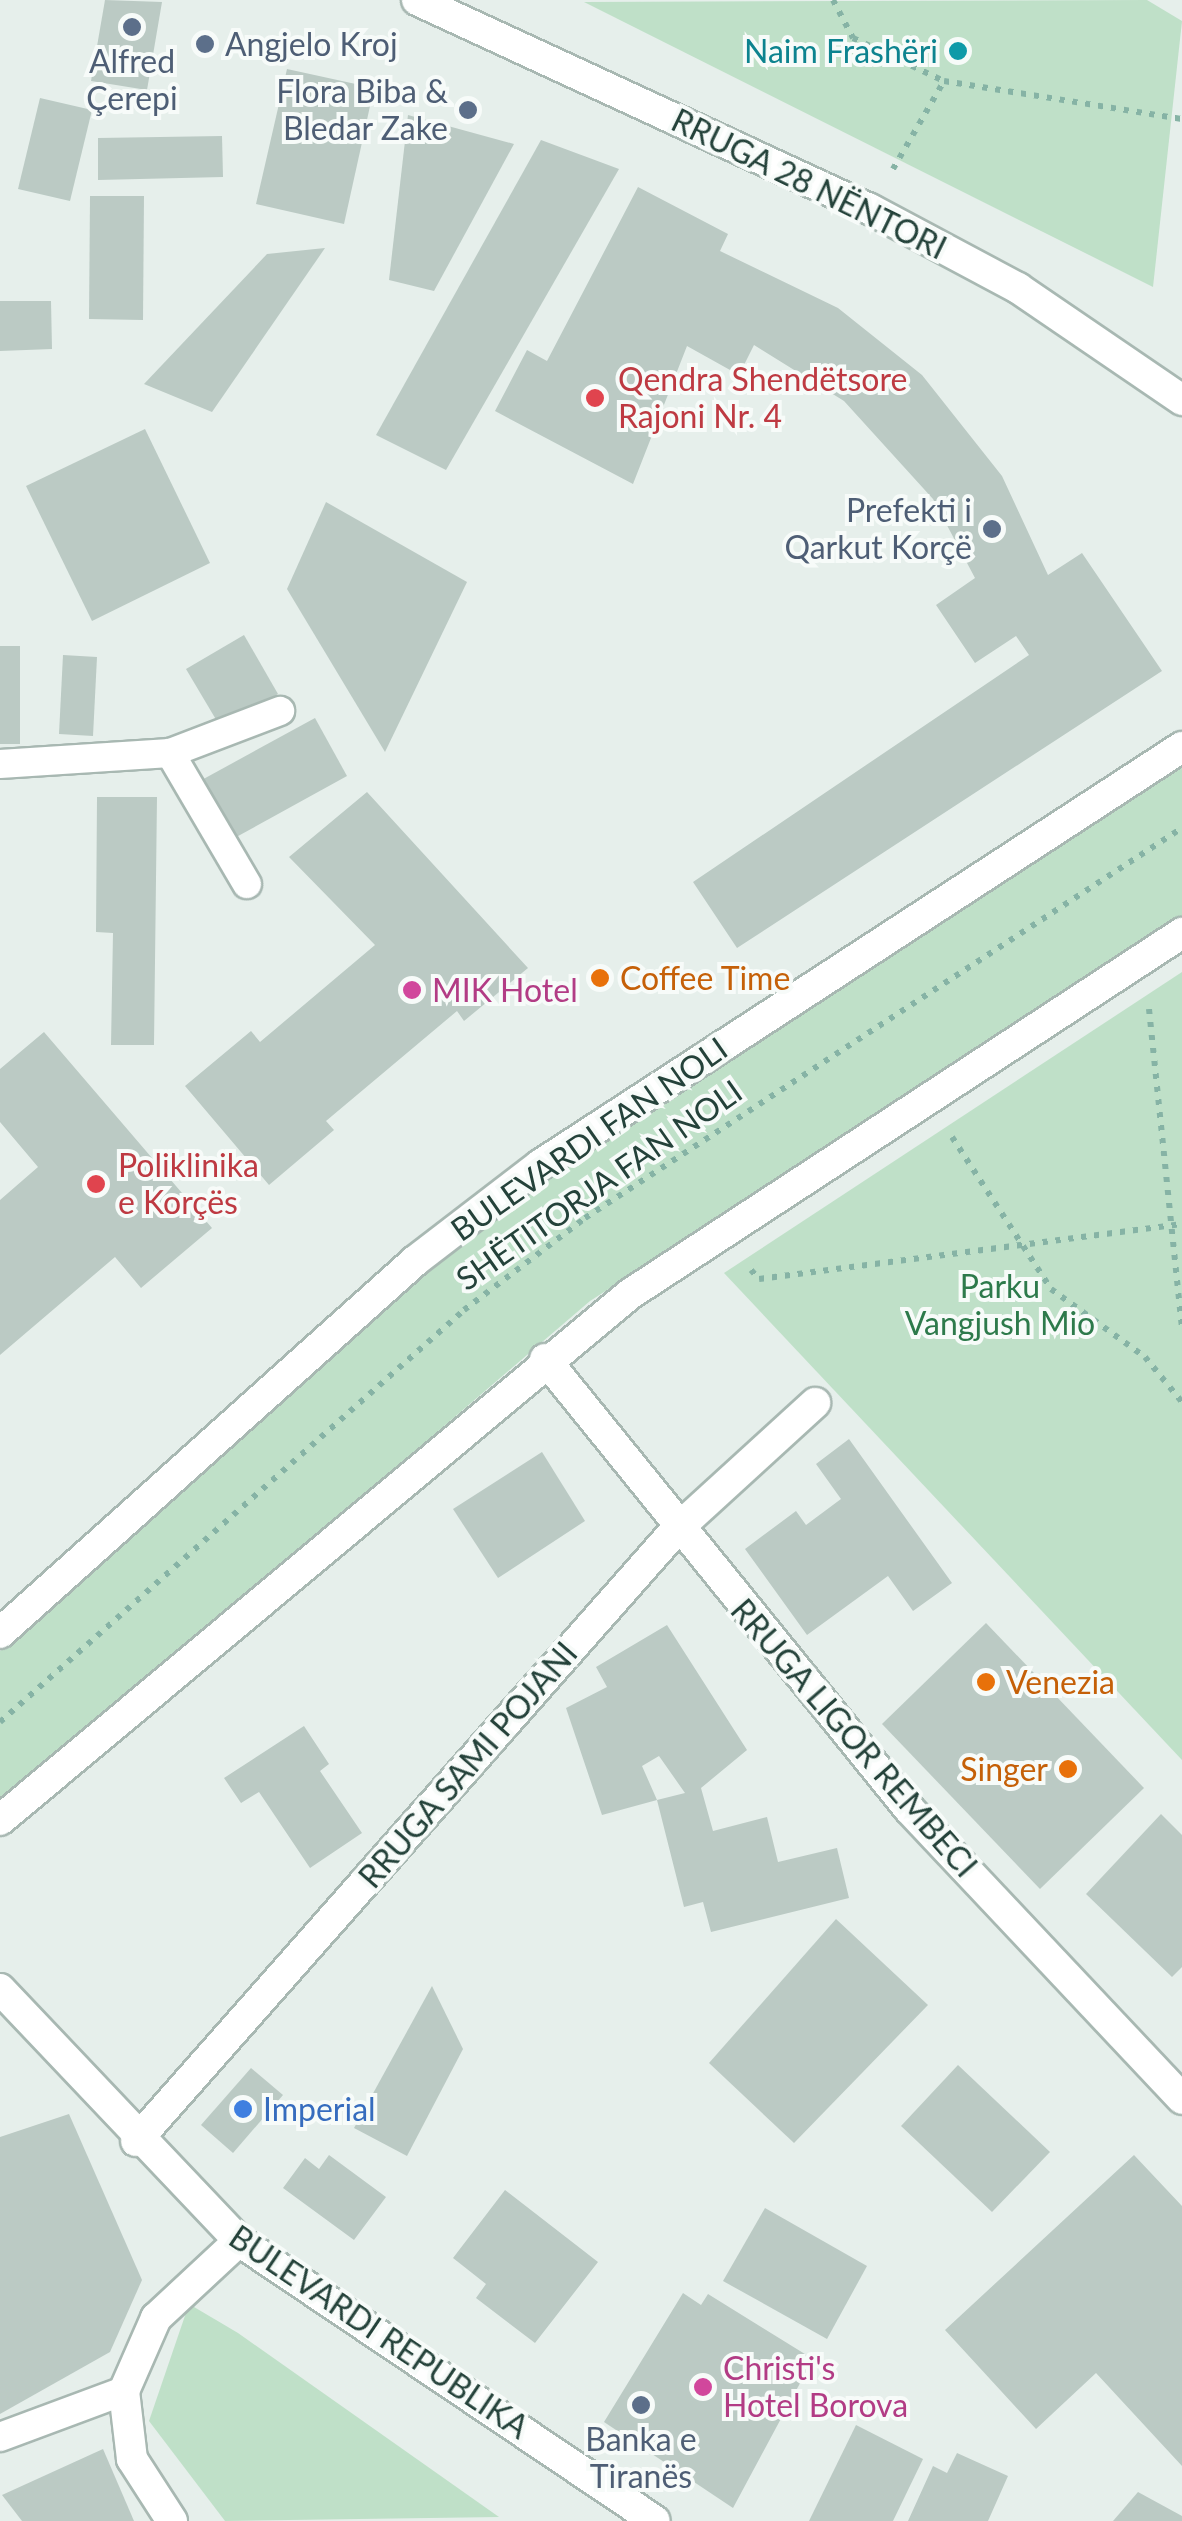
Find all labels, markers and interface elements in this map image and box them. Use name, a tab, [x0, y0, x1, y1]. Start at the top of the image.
marker: Alfred Çerepi	[121, 16, 143, 38]
place label: Angjelo Kroj	[225, 25, 398, 63]
place label: Naim Frashëri	[744, 32, 938, 70]
marker: Angjelo Kroj	[194, 33, 216, 55]
marker: Naim Frashëri	[947, 40, 969, 62]
place label: Alfred Çerepi	[86, 43, 178, 118]
place label: Flora Biba & Bledar Zake	[276, 73, 448, 148]
marker: Flora Biba & Bledar Zake	[457, 99, 479, 121]
street label: RRUGA 28 NËNTORI	[665, 101, 953, 267]
place label: Qendra Shendëtsore Rajoni Nr. 4	[618, 361, 907, 436]
marker: Qendra Shendëtsore Rajoni Nr. 4	[582, 385, 608, 411]
place label: Prefekti i Qarkut Korçë	[784, 492, 972, 567]
marker: Prefekti i Qarkut Korçë	[981, 518, 1003, 540]
place label: Coffee Time	[620, 959, 791, 997]
marker: Coffee Time	[589, 967, 611, 989]
place label: MIK Hotel	[432, 971, 578, 1009]
marker: MIK Hotel	[401, 979, 423, 1001]
street label: BULEVARDI FAN NOLI	[444, 1029, 734, 1249]
street label: SHËTITORJA FAN NOLI	[448, 1072, 750, 1298]
place label: Poliklinika e Korçës	[118, 1147, 259, 1222]
marker: Poliklinika e Korçës	[83, 1171, 109, 1197]
park label: Parku Vangjush Mio	[905, 1268, 1095, 1343]
street label: RRUGA LIGOR REMBECI	[723, 1591, 985, 1885]
street label: RRUGA SAMI POJANI	[351, 1634, 585, 1896]
place label: Venezia	[1006, 1663, 1115, 1701]
marker: Venezia	[975, 1671, 997, 1693]
place label: Singer	[960, 1750, 1048, 1788]
marker: Singer	[1057, 1758, 1079, 1780]
place label: Imperial	[263, 2090, 376, 2128]
marker: Imperial	[232, 2098, 254, 2120]
street label: BULEVARDI REPUBLIKA	[222, 2218, 536, 2446]
place label: Christi's Hotel Borova	[723, 2350, 908, 2425]
marker: Christi's Hotel Borova	[692, 2376, 714, 2398]
marker: Banka e Tiranës	[630, 2394, 652, 2416]
place label: Banka e Tiranës	[585, 2421, 697, 2496]

